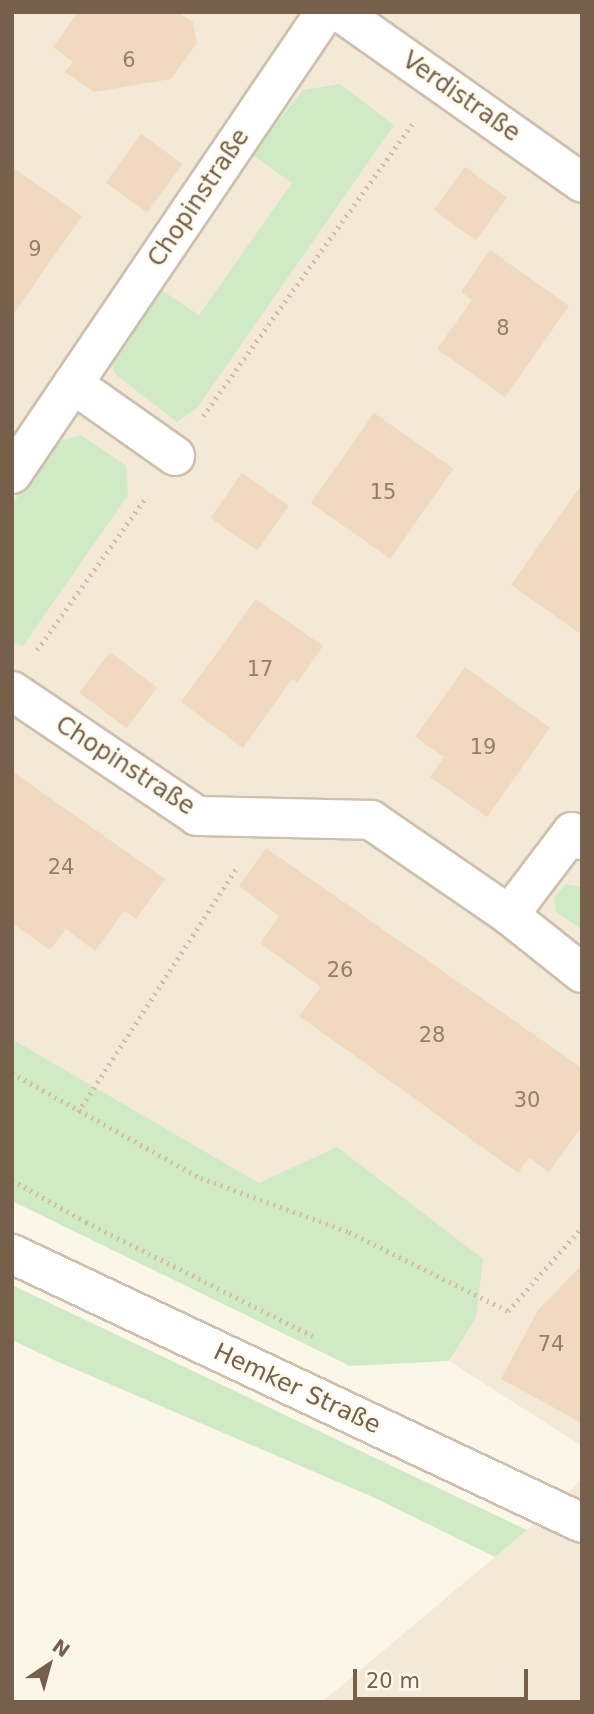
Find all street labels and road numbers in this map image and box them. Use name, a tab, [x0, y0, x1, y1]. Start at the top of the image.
street label: Verdistraße	[397, 46, 525, 148]
street label: Chopinstraße	[142, 124, 256, 272]
street label: Chopinstraße	[50, 710, 200, 822]
street label: Hemker Straße	[209, 1338, 385, 1440]

